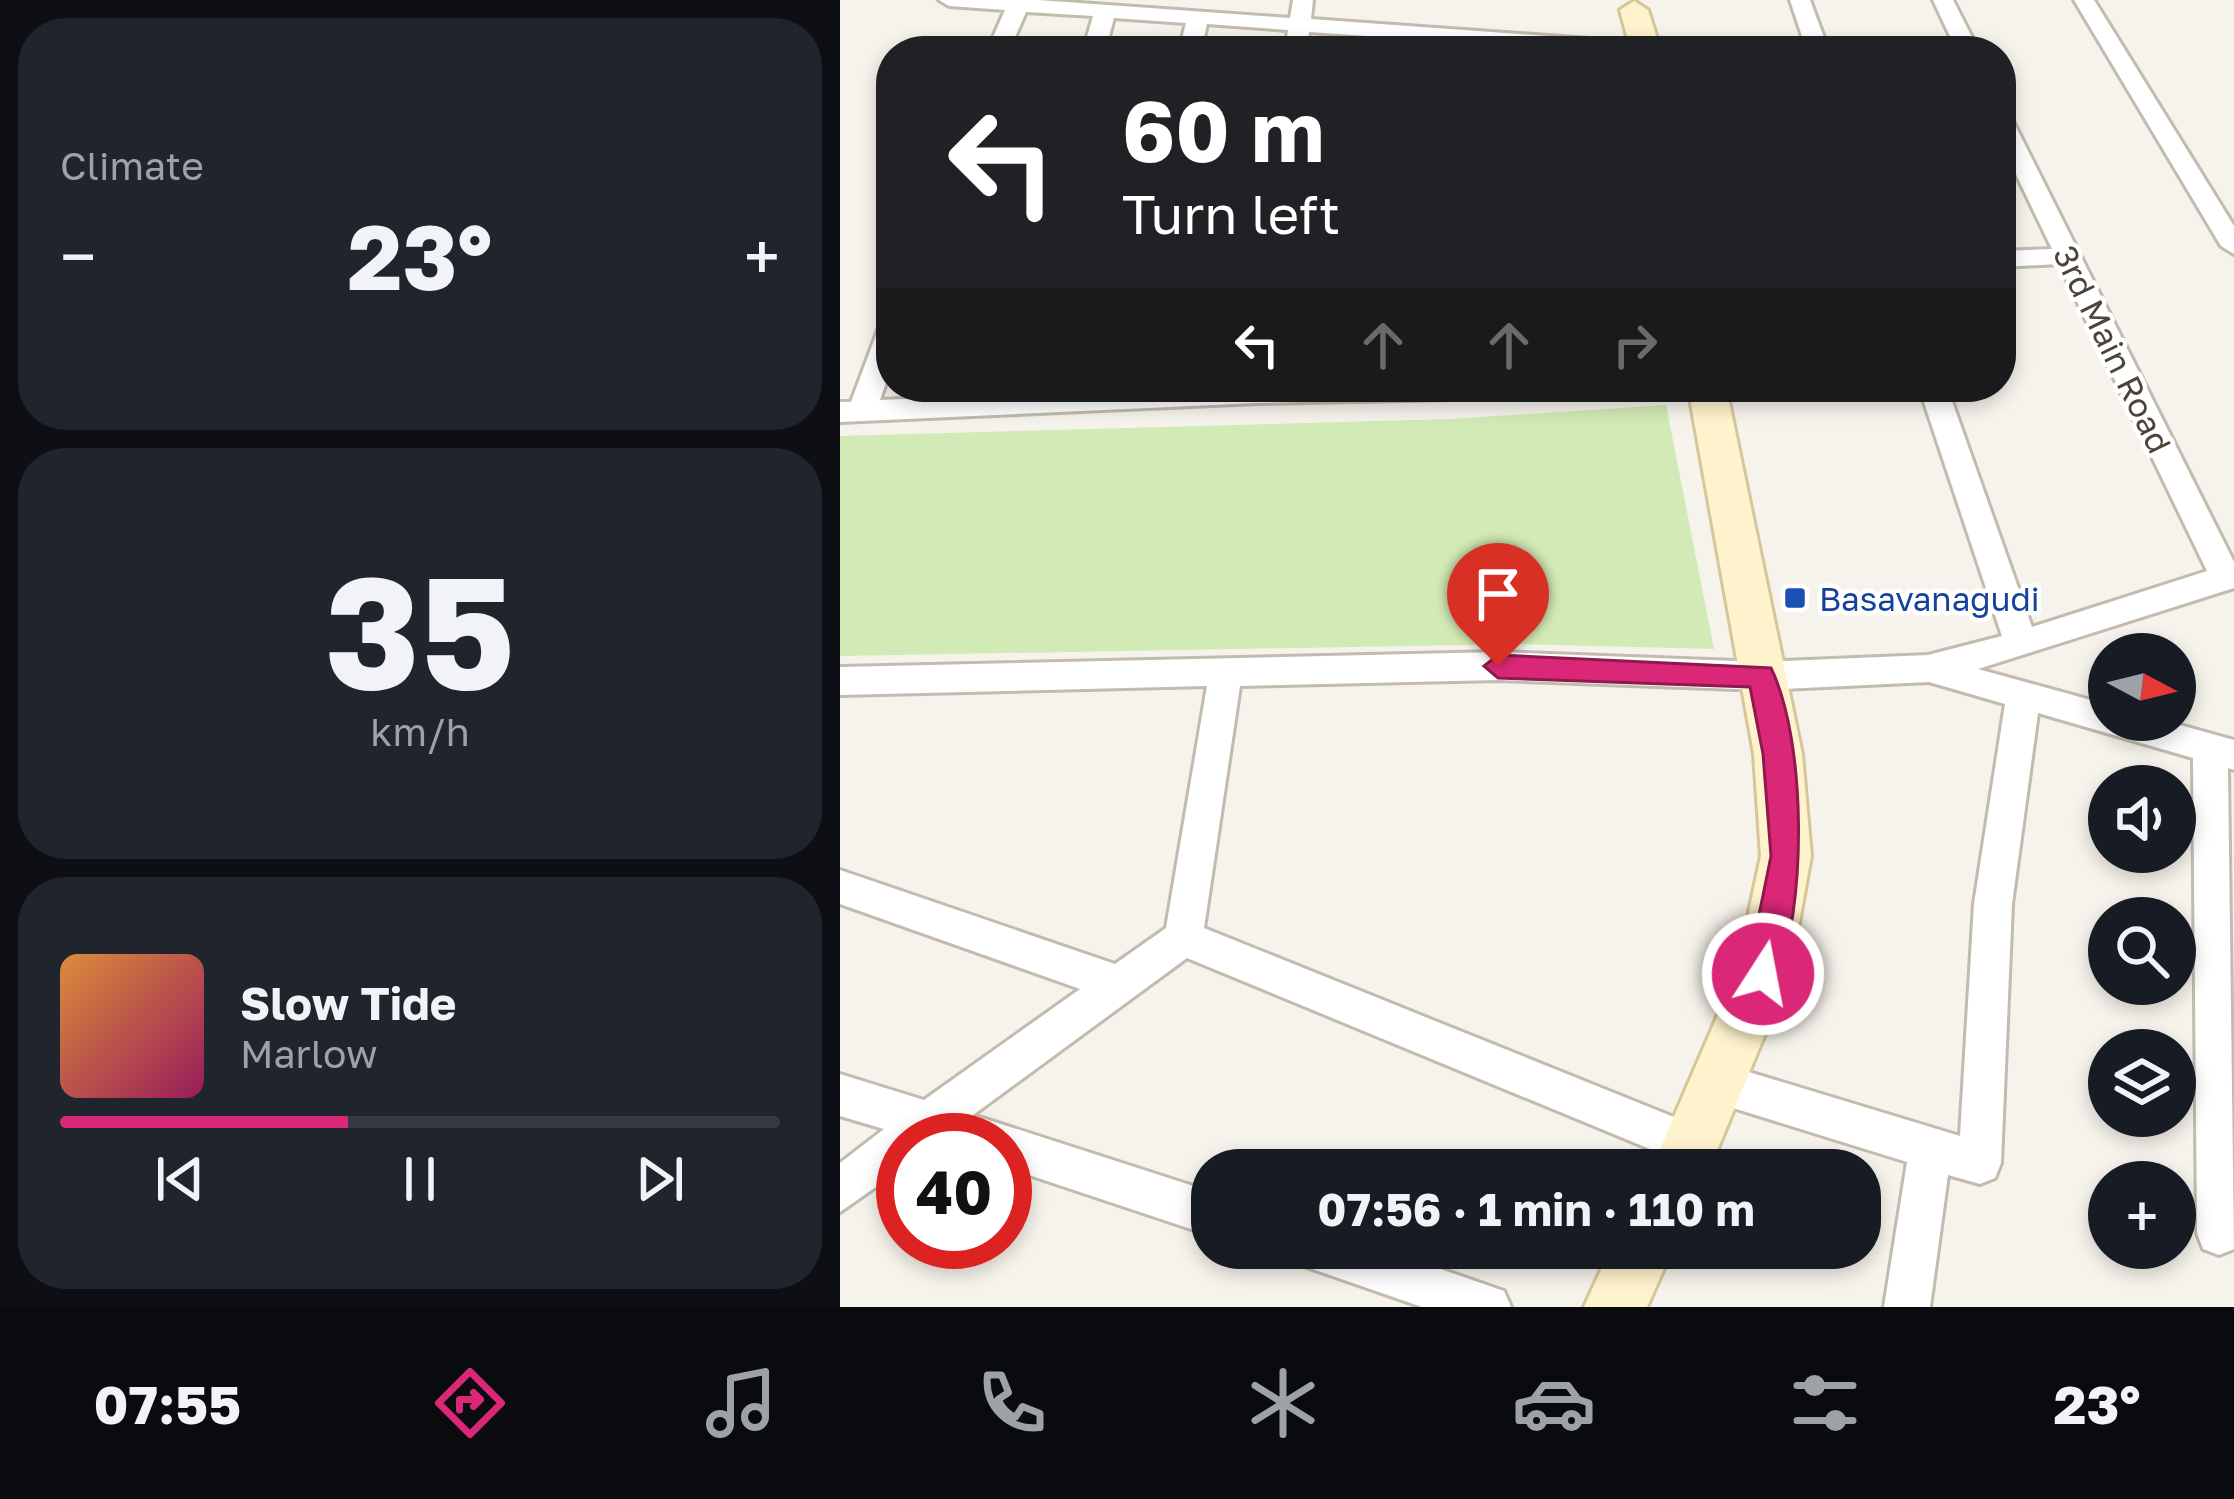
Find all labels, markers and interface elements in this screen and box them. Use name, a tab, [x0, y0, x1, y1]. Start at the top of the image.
text: 60 m	[1122, 80, 1324, 180]
icon: left	[924, 84, 1080, 240]
text: Climate	[60, 142, 204, 189]
text: Turn left	[1122, 181, 1340, 246]
text: 23°	[348, 202, 492, 310]
text: −	[60, 216, 96, 296]
text: +	[744, 216, 780, 296]
street label: 3rd Main Road	[2046, 239, 2180, 459]
icon: left	[1224, 312, 1290, 378]
icon: ahead	[1350, 312, 1416, 378]
icon: ahead	[1476, 312, 1542, 378]
icon: right	[1602, 312, 1668, 378]
text: 35	[325, 536, 515, 723]
pin	[1447, 543, 1549, 666]
icon: arrive	[1465, 561, 1531, 627]
place label: Basavanagudi	[1819, 579, 2040, 618]
marker: Basavanagudi	[1782, 585, 1808, 611]
north arrow	[2088, 633, 2196, 741]
map controls	[2088, 633, 2196, 1269]
text: km/h	[370, 708, 470, 755]
button: sound	[2088, 765, 2196, 873]
button: search	[2088, 897, 2196, 1005]
position arrow	[1700, 911, 1826, 1037]
text: Slow Tide	[240, 976, 456, 1030]
button: layers	[2088, 1029, 2196, 1137]
text: Marlow	[240, 1030, 377, 1077]
speed limit sign: 40	[876, 1113, 1032, 1269]
icon: previous	[147, 1146, 213, 1212]
icon: pause	[387, 1146, 453, 1212]
icon: next	[627, 1146, 693, 1212]
button: +	[2088, 1161, 2196, 1269]
text: 07:56 · 1 min · 110 m	[1317, 1182, 1755, 1236]
icon: directions	[428, 1361, 512, 1445]
icon: music	[699, 1361, 783, 1445]
icon: phone	[970, 1361, 1054, 1445]
icon: climate	[1241, 1361, 1325, 1445]
icon: car	[1512, 1361, 1596, 1445]
icon: filters	[1783, 1361, 1867, 1445]
text: 07:55	[93, 1371, 241, 1436]
text: 23°	[2054, 1371, 2140, 1436]

